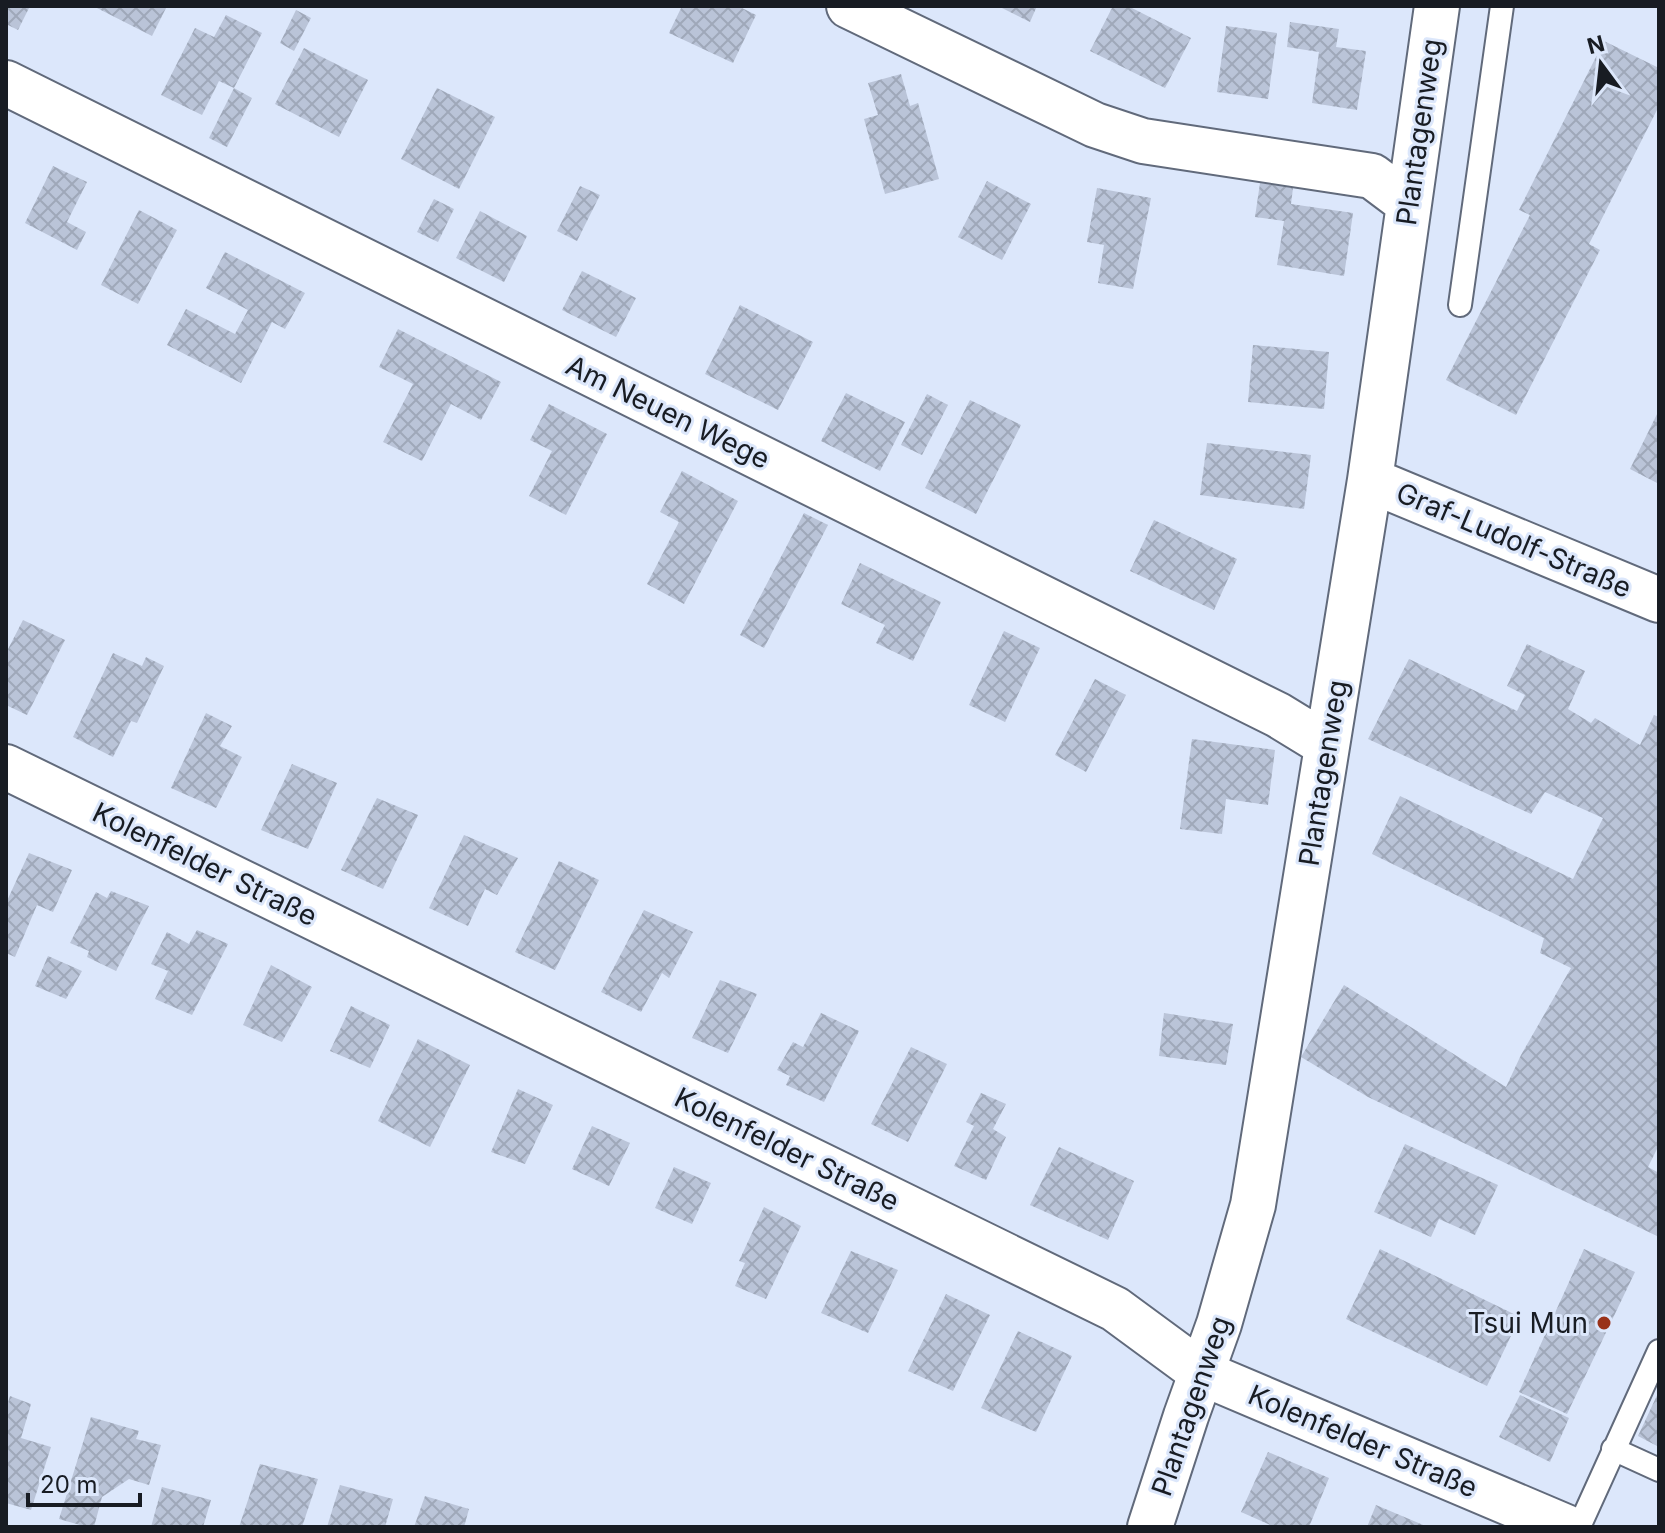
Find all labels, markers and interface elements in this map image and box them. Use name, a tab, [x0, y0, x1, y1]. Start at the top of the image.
north arrow	[1561, 24, 1641, 104]
text: N	[1584, 30, 1607, 59]
street label: Plantagenweg	[1389, 37, 1449, 227]
street label: Am Neuen Wege	[561, 348, 775, 476]
street label: Graf-Ludolf-Straße	[1391, 475, 1637, 605]
street label: Plantagenweg	[1292, 678, 1354, 868]
street label: Kolenfelder Straße	[87, 795, 323, 933]
street label: Kolenfelder Straße	[669, 1080, 905, 1218]
place label: Tsui Mun	[1468, 1306, 1588, 1340]
street label: Plantagenweg	[1144, 1312, 1238, 1500]
marker: Tsui Mun	[1595, 1314, 1613, 1332]
street label: Kolenfelder Straße	[1243, 1377, 1483, 1505]
scale bar	[28, 1457, 140, 1507]
text: 20 m	[40, 1470, 98, 1499]

